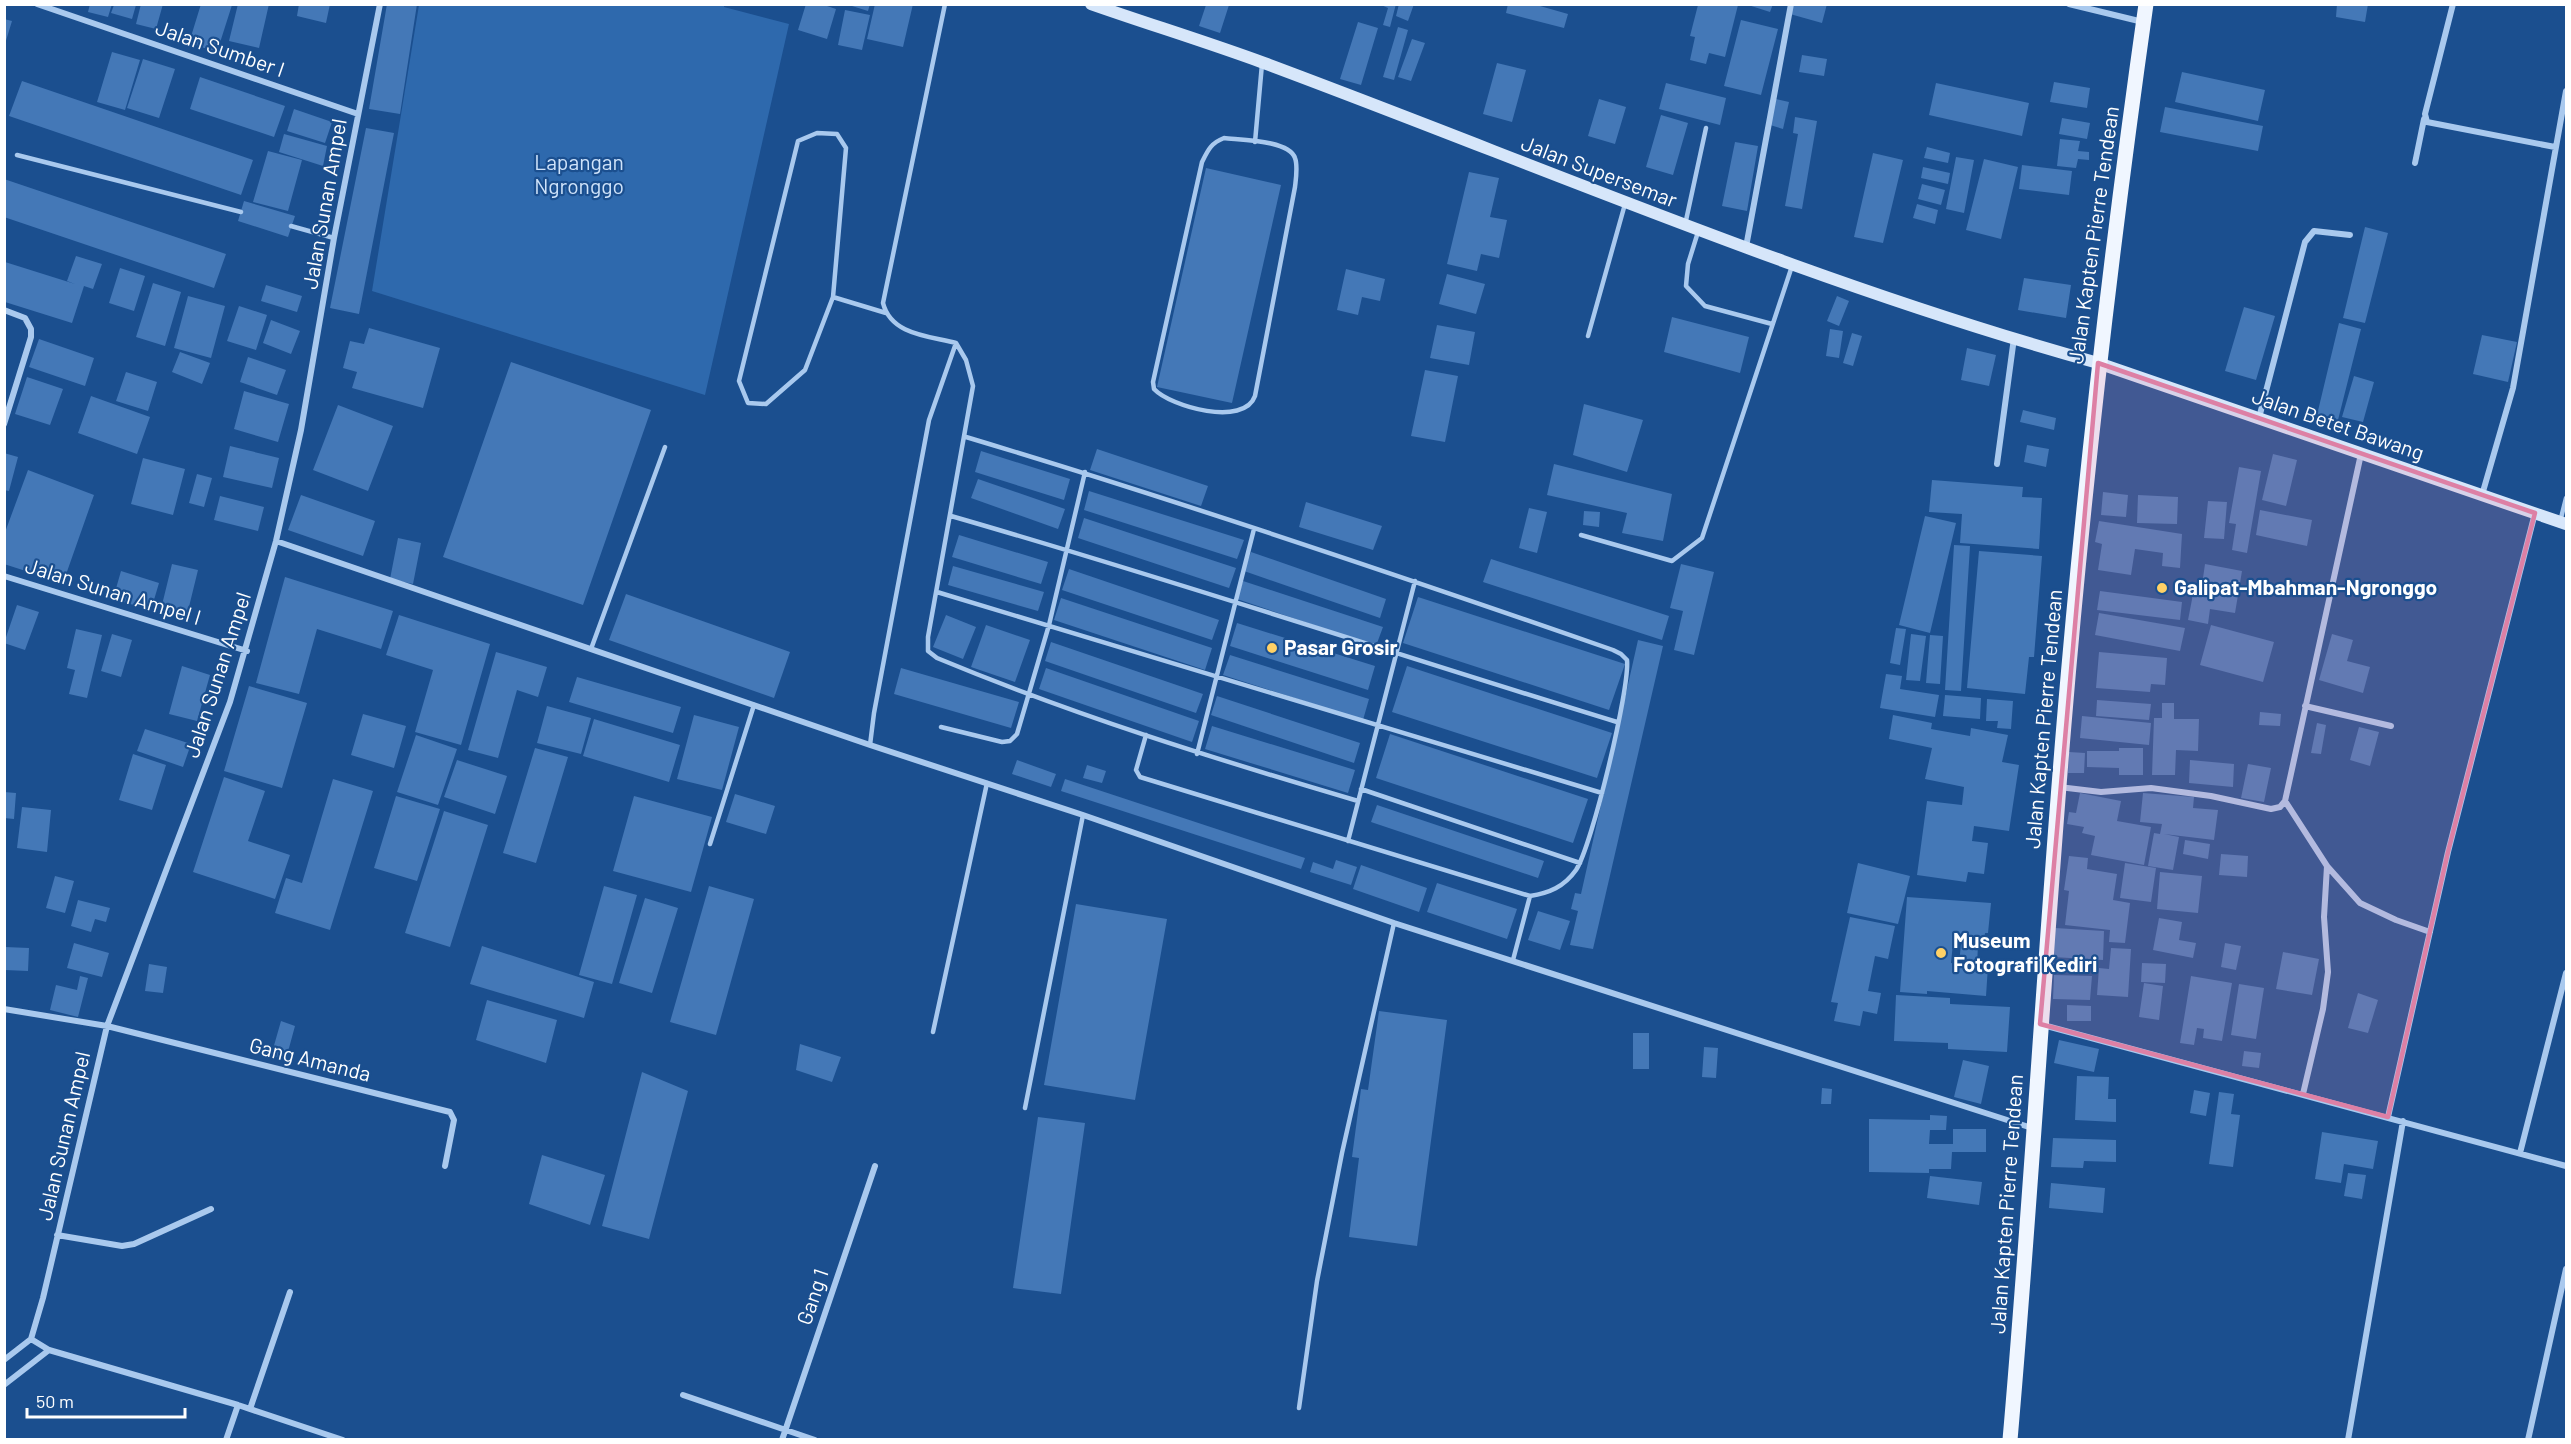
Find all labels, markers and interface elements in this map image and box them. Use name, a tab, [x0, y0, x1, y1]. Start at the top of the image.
street label: Jalan Sumber I	[153, 14, 288, 81]
street label: Jalan Kapten Pierre Tendean	[2062, 104, 2123, 365]
street label: Jalan Sunan Ampel	[296, 117, 351, 291]
street label: Jalan Supersemar	[1518, 129, 1681, 212]
park label: Lapangan Ngronggo	[534, 149, 624, 198]
street label: Jalan Betet Bawang	[2249, 382, 2428, 465]
street label: Jalan Sunan Ampel I	[23, 552, 204, 629]
place label: Galipat-Mbahman-Ngronggo	[2174, 574, 2437, 599]
marker: Galipat-Mbahman-Ngronggo	[2155, 581, 2169, 595]
street label: Jalan Kapten Pierre Tendean	[2019, 588, 2066, 850]
street label: Jalan Sunan Ampel	[178, 589, 255, 760]
place label: Pasar Grosir	[1284, 634, 1398, 659]
marker: Pasar Grosir	[1265, 641, 1279, 655]
place label: Museum Fotografi Kediri	[1953, 927, 2097, 976]
marker: Museum Fotografi Kediri	[1934, 946, 1948, 960]
street label: Gang Amanda	[247, 1031, 374, 1086]
street label: Jalan Sunan Ampel	[31, 1049, 94, 1223]
street label: Jalan Kapten Pierre Tendean	[1984, 1073, 2027, 1335]
street label: Gang 1	[790, 1265, 833, 1328]
scale bar	[27, 1381, 184, 1419]
text: 50 m	[36, 1390, 74, 1412]

